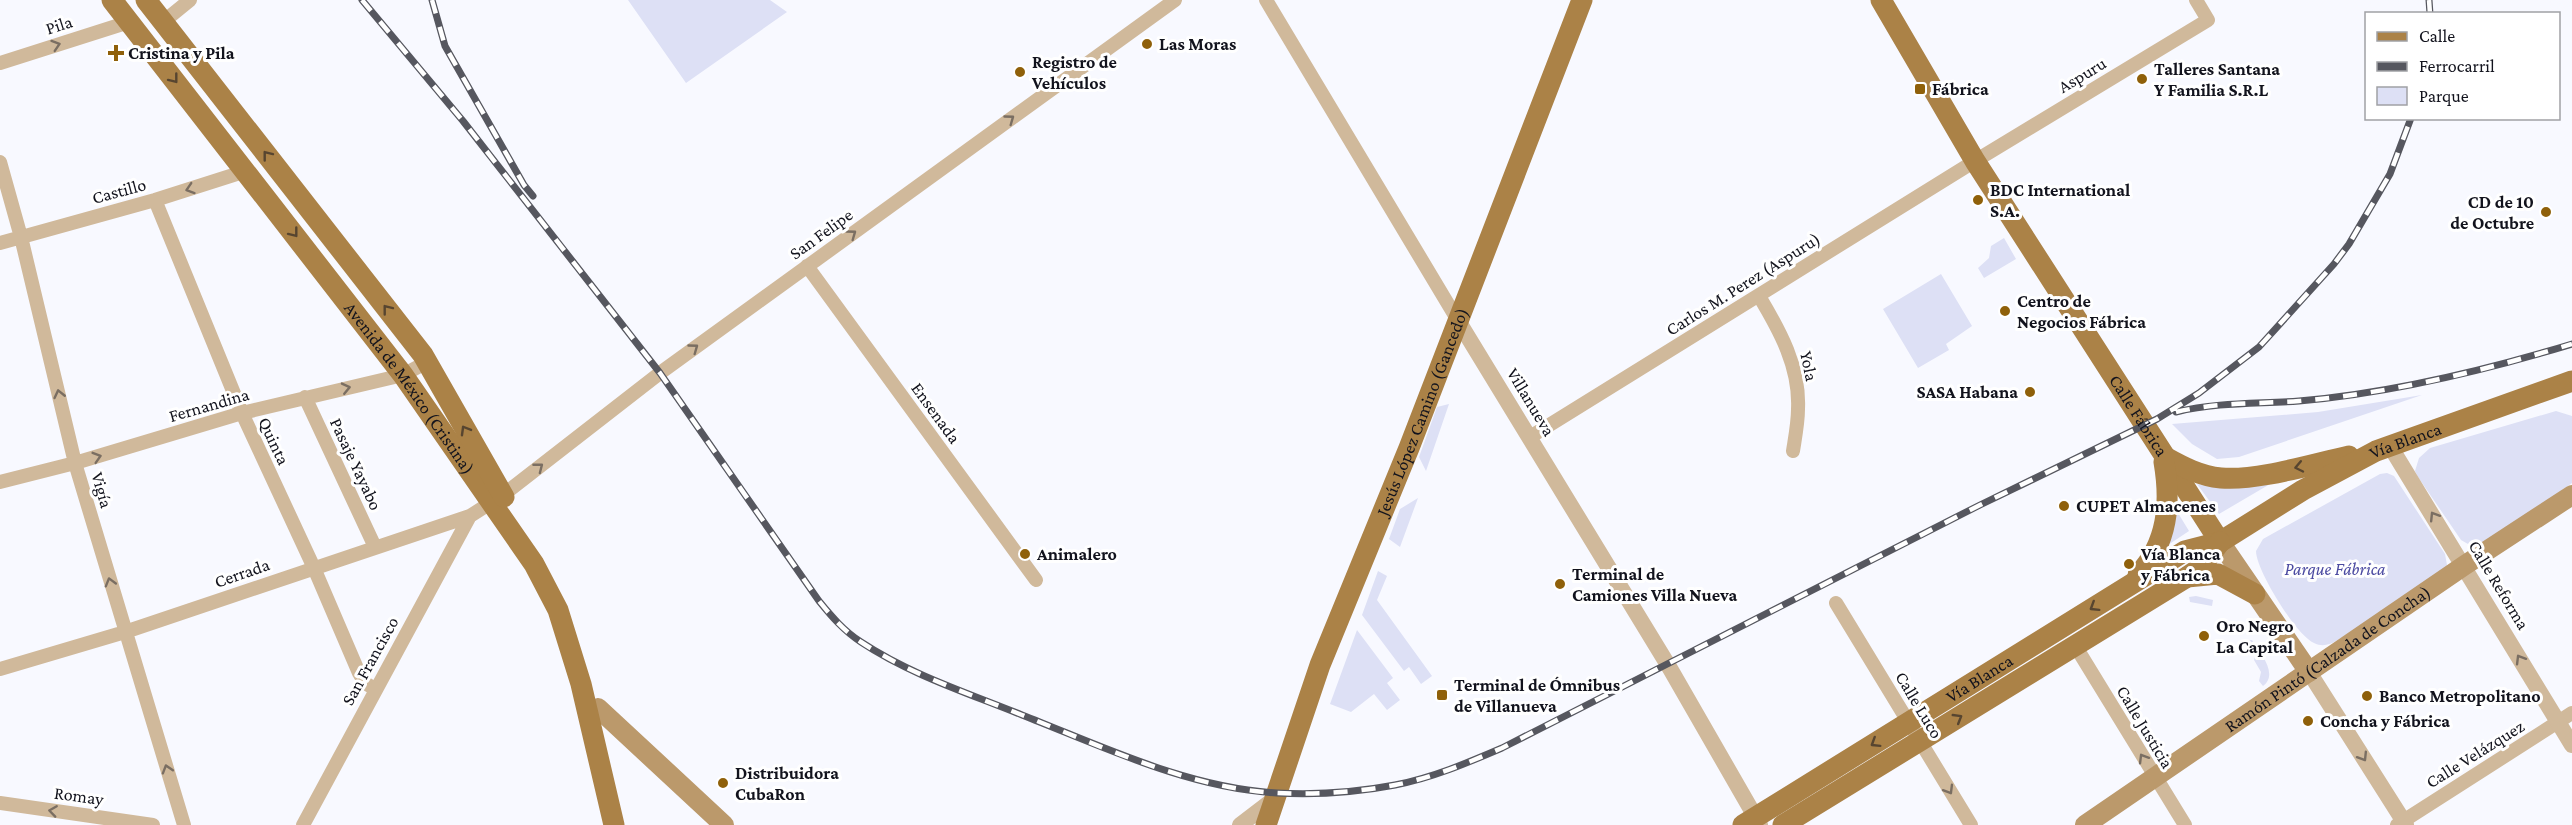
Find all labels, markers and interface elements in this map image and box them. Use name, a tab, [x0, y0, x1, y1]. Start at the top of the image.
street label: Pila	[43, 11, 75, 39]
legend	[2365, 12, 2560, 120]
text: Calle	[2419, 26, 2455, 46]
place label: Las Moras	[1159, 34, 1236, 54]
marker: Las Moras	[1140, 37, 1154, 51]
one-way arrow	[50, 40, 61, 52]
place label: Cristina y Pila	[128, 43, 235, 63]
marker: Cristina y Pila	[109, 46, 123, 60]
place label: Registro de Vehículos	[1031, 52, 1117, 93]
street label: Aspuru	[2054, 53, 2110, 97]
text: Ferrocarril	[2419, 56, 2495, 76]
place label: Talleres Santana Y Familia S.R.L	[2154, 59, 2280, 100]
marker: Registro de Vehículos	[1013, 65, 1027, 79]
one-way arrow	[166, 72, 177, 83]
marker: Talleres Santana Y Familia S.R.L	[2135, 72, 2149, 86]
place label: Fábrica	[1932, 79, 1989, 99]
marker: Fábrica	[1913, 82, 1927, 96]
text: Parque	[2419, 86, 2469, 106]
one-way arrow	[1003, 115, 1014, 126]
one-way arrow	[263, 151, 274, 162]
street label: Castillo	[90, 174, 148, 208]
place label: BDC International S.A.	[1990, 180, 2130, 221]
one-way arrow	[185, 181, 196, 194]
place label: CD de 10 de Octubre	[2450, 192, 2534, 233]
marker: BDC International S.A.	[1971, 193, 1985, 207]
street label: San Felipe	[786, 204, 856, 264]
marker: CD de 10 de Octubre	[2539, 205, 2553, 219]
one-way arrow	[286, 226, 297, 237]
street label: Carlos M. Perez (Aspuru)	[1662, 228, 1824, 340]
one-way arrow	[845, 230, 856, 241]
place label: Centro de Negocios Fábrica	[2017, 291, 2146, 332]
street label: Avenida de México (Cristina)	[340, 298, 479, 478]
marker: Centro de Negocios Fábrica	[1998, 304, 2012, 318]
one-way arrow	[383, 305, 394, 316]
street label: Jesús López Camino (Gancedo)	[1371, 305, 1473, 521]
one-way arrow	[687, 344, 698, 355]
street label: Yola	[1796, 349, 1822, 383]
street label: Villanueva	[1503, 364, 1559, 440]
street label: Calle Fábrica	[2105, 371, 2172, 460]
street label: Ensenada	[907, 379, 965, 447]
one-way arrow	[340, 382, 350, 395]
place label: SASA Habana	[1916, 382, 2018, 402]
street label: Fernandina	[167, 384, 251, 426]
marker: SASA Habana	[2023, 385, 2037, 399]
one-way arrow	[53, 390, 66, 400]
street label: Quinta	[254, 414, 294, 468]
street label: Pasaje Yayabo	[325, 415, 386, 514]
street label: Vía Blanca	[2366, 419, 2444, 463]
one-way arrow	[461, 426, 473, 436]
one-way arrow	[91, 452, 102, 464]
one-way arrow	[2294, 460, 2304, 473]
one-way arrow	[532, 463, 543, 474]
street label: Vigía	[87, 470, 117, 510]
place label: CUPET Almacenes	[2076, 496, 2216, 516]
marker: CUPET Almacenes	[2057, 499, 2071, 513]
one-way arrow	[2429, 512, 2441, 522]
street label: Calle Reforma	[2465, 537, 2533, 633]
place label: Animalero	[1036, 544, 1117, 564]
place label: Vía Blanca y Fábrica	[2140, 544, 2221, 585]
marker: Animalero	[1018, 547, 1032, 561]
street label: Cerrada	[212, 554, 272, 592]
marker: Vía Blanca y Fábrica	[2122, 557, 2136, 571]
park label: Parque Fábrica	[2284, 559, 2386, 579]
place label: Terminal de Camiones Villa Nueva	[1572, 564, 1737, 605]
one-way arrow	[105, 577, 117, 588]
marker: Terminal de Camiones Villa Nueva	[1553, 577, 1567, 591]
street label: Ramón Pintó (Calzada de Concha)	[2221, 582, 2435, 736]
one-way arrow	[2090, 599, 2100, 611]
street label: San Francisco	[337, 613, 403, 709]
place label: Oro Negro La Capital	[2216, 616, 2294, 657]
marker: Oro Negro La Capital	[2197, 629, 2211, 643]
street label: Vía Blanca	[1942, 650, 2016, 707]
one-way arrow	[2516, 655, 2528, 665]
street label: Calle Luco	[1891, 668, 1947, 742]
place label: Terminal de Ómnibus de Villanueva	[1454, 675, 1620, 716]
street label: Calle Justicia	[2113, 682, 2177, 772]
place label: Banco Metropolitano	[2379, 686, 2541, 706]
marker: Terminal de Ómnibus de Villanueva	[1435, 688, 1449, 702]
marker: Banco Metropolitano	[2360, 689, 2374, 703]
place label: Concha y Fábrica	[2320, 711, 2450, 731]
one-way arrow	[1952, 713, 1962, 725]
marker: Concha y Fábrica	[2301, 714, 2315, 728]
street label: Calle Velázquez	[2422, 716, 2528, 792]
one-way arrow	[1871, 735, 1881, 747]
one-way arrow	[2356, 750, 2367, 761]
one-way arrow	[2138, 754, 2150, 764]
place label: Distribuidora CubaRon	[735, 763, 839, 804]
one-way arrow	[162, 764, 174, 775]
marker: Distribuidora CubaRon	[716, 776, 730, 790]
street label: Romay	[53, 783, 106, 809]
one-way arrow	[1942, 784, 1954, 794]
one-way arrow	[49, 805, 58, 817]

